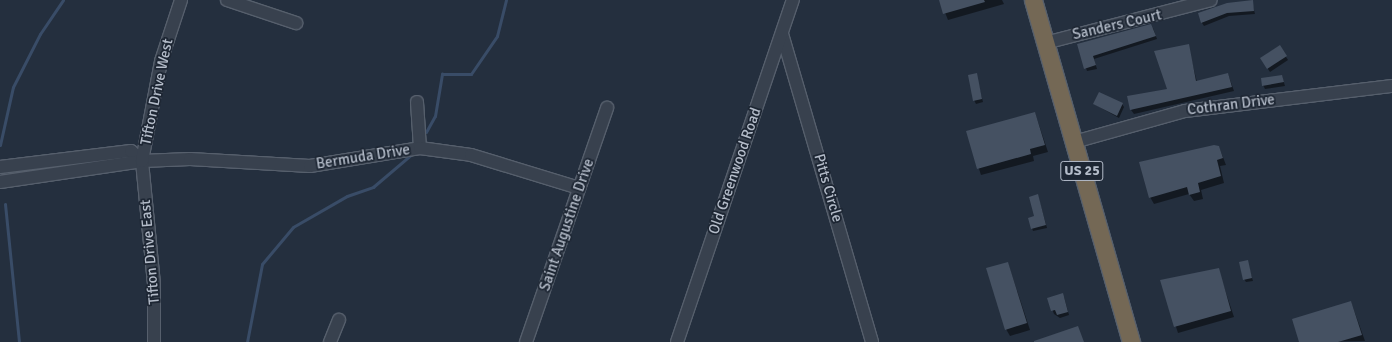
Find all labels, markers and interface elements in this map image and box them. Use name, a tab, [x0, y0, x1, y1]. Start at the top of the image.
street label: Sanders Court	[1071, 6, 1163, 44]
street label: Tifton Drive West	[137, 37, 177, 147]
street label: Cothran Drive	[1186, 91, 1276, 119]
street label: Old Greenwood Road	[705, 105, 765, 237]
street label: Bermuda Drive	[315, 141, 411, 173]
street label: Pitts Circle	[810, 152, 846, 224]
street label: Saint Augustine Drive	[536, 157, 598, 293]
road number: US 25	[1060, 159, 1104, 183]
street label: Tifton Drive East	[136, 199, 164, 305]

